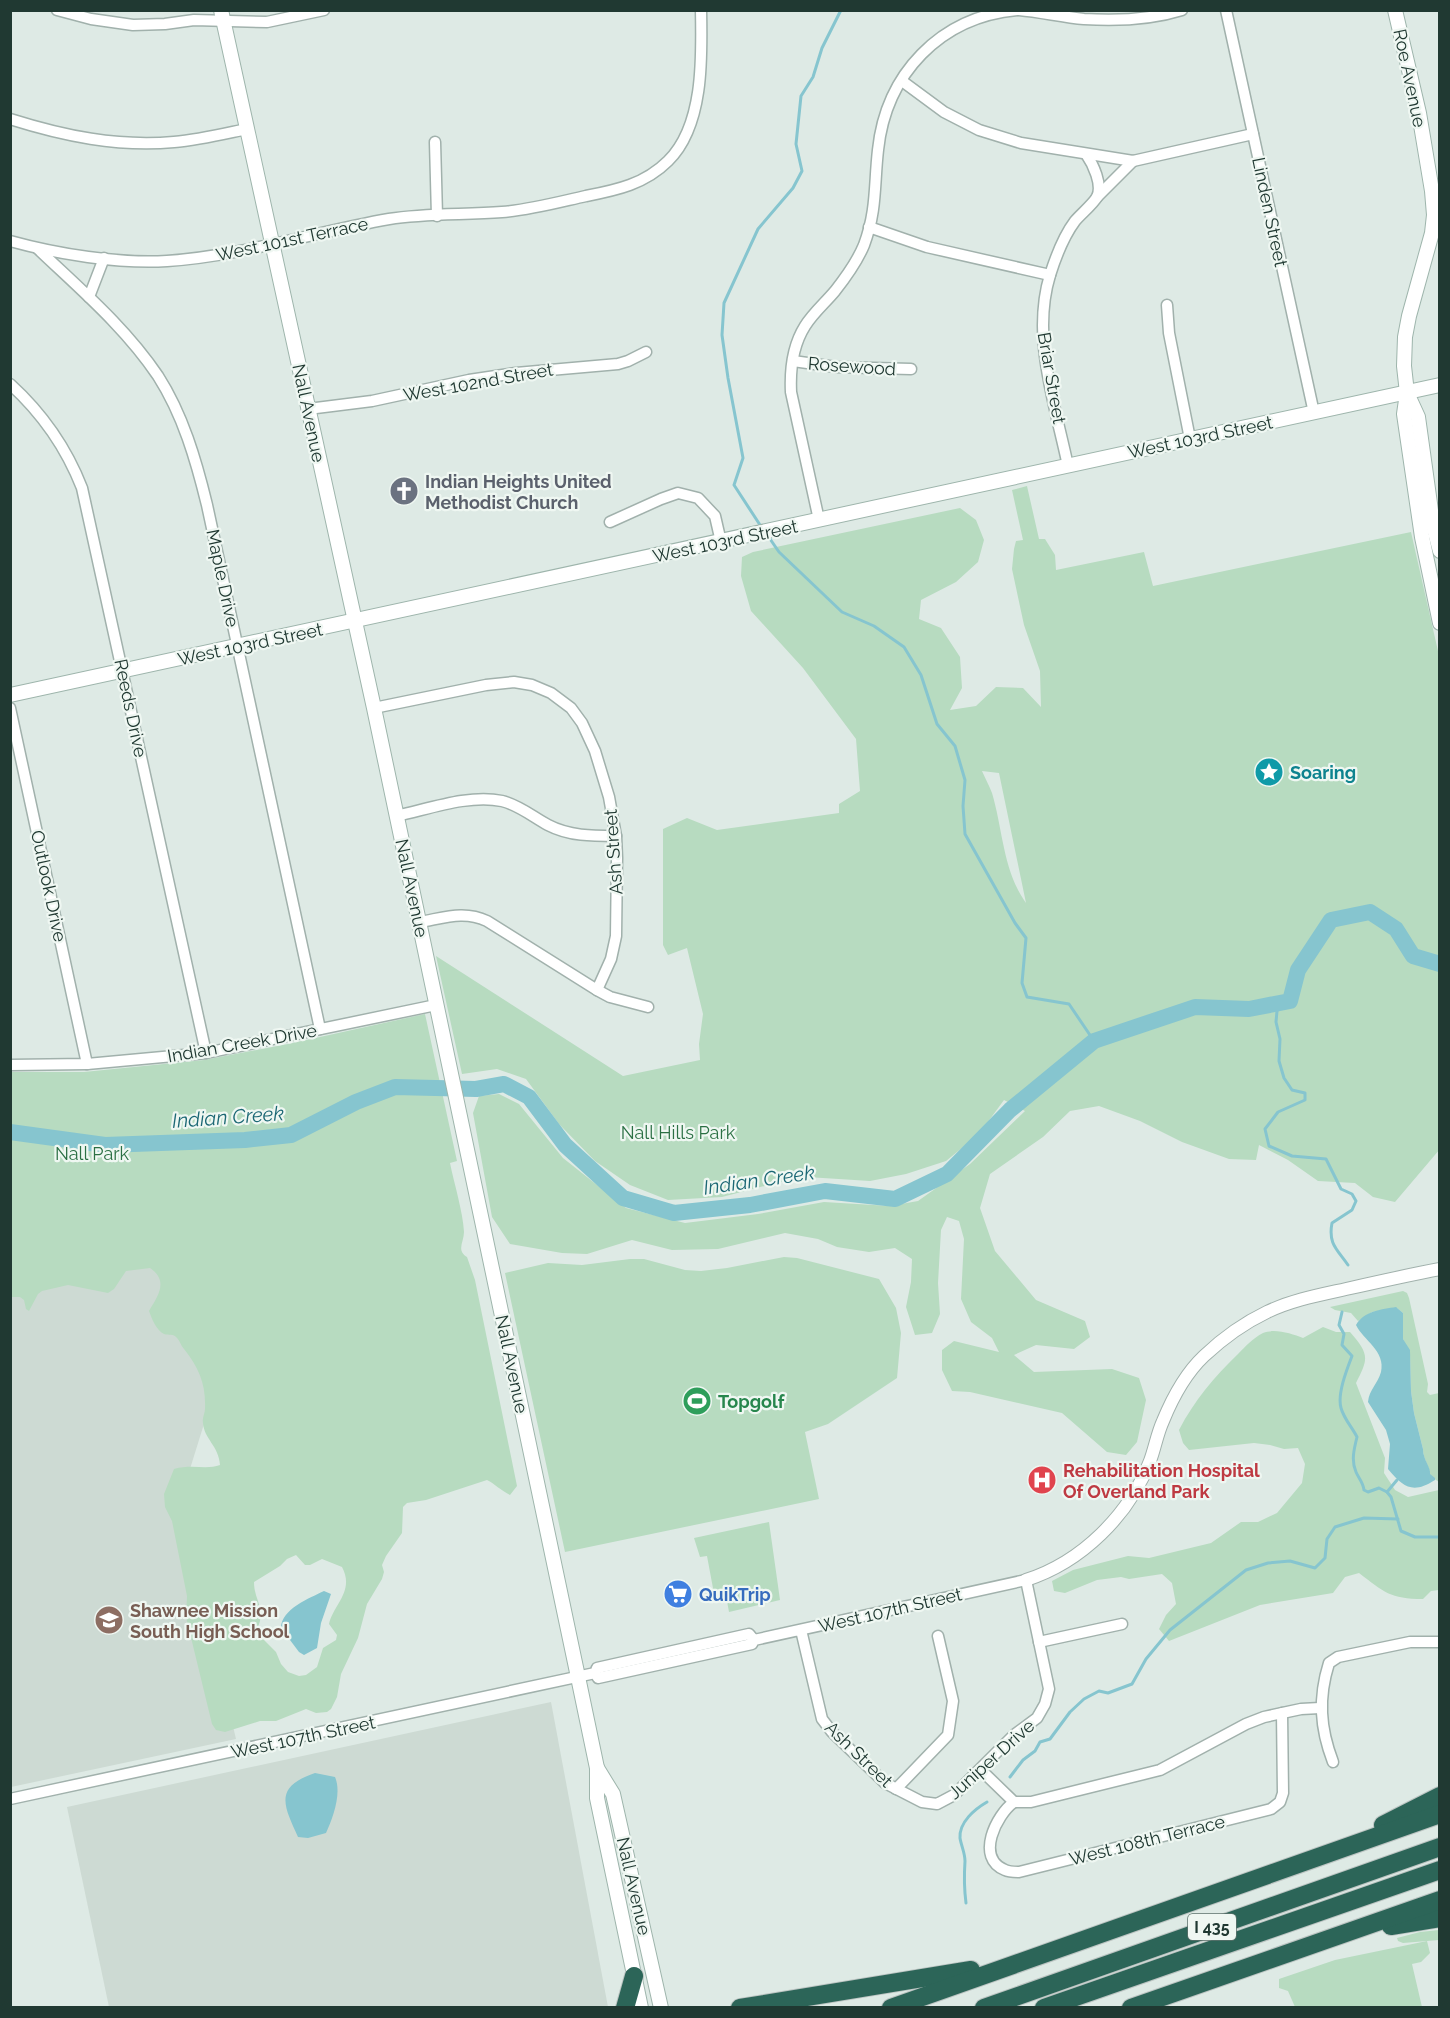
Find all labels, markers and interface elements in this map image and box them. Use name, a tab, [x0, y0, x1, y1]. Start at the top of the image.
street label: Roe Avenue	[1389, 27, 1431, 129]
street label: Linden Street	[1248, 155, 1292, 269]
street label: West 101st Terrace	[214, 213, 370, 265]
street label: Briar Street	[1034, 331, 1070, 425]
street label: Rosewood	[807, 352, 897, 380]
street label: West 102nd Street	[401, 358, 555, 406]
street label: Nall Avenue	[288, 362, 330, 465]
street label: West 103rd Street	[1126, 411, 1274, 463]
place label: Indian Heights United Methodist Church	[425, 471, 612, 513]
church icon: Indian Heights United Methodist Church	[388, 475, 420, 507]
street label: West 103rd Street	[651, 515, 799, 567]
street label: Maple Drive	[202, 527, 244, 629]
street label: West 103rd Street	[176, 618, 324, 670]
street label: Reeds Drive	[110, 657, 152, 760]
place icon: Soaring	[1253, 756, 1285, 788]
place label: Soaring	[1290, 762, 1356, 783]
street label: Ash Street	[600, 809, 626, 895]
street label: Outlook Drive	[27, 828, 71, 944]
street label: Nall Avenue	[391, 837, 433, 940]
street label: Indian Creek Drive	[166, 1019, 319, 1066]
water label: Indian Creek	[171, 1101, 285, 1133]
park label: Nall Hills Park	[621, 1122, 736, 1143]
park label: Nall Park	[55, 1143, 130, 1164]
water label: Indian Creek	[702, 1160, 817, 1200]
street label: Nall Avenue	[491, 1313, 533, 1416]
sports icon: Topgolf	[681, 1385, 713, 1417]
place label: Topgolf	[718, 1391, 786, 1412]
place label: Rehabilitation Hospital Of Overland Park	[1063, 1460, 1260, 1502]
hospital icon: Rehabilitation Hospital Of Overland Park	[1026, 1464, 1058, 1496]
supermarket icon: QuikTrip	[662, 1578, 694, 1610]
street label: West 107th Street	[816, 1583, 964, 1637]
place label: QuikTrip	[699, 1584, 771, 1605]
place label: Shawnee Mission South High School	[130, 1600, 290, 1642]
school or university icon: Shawnee Mission South High School	[93, 1604, 125, 1636]
street label: West 107th Street	[229, 1711, 377, 1763]
street label: Juniper Drive	[944, 1715, 1039, 1803]
street label: Ash Street	[821, 1717, 897, 1791]
street label: West 108th Terrace	[1067, 1810, 1227, 1870]
street label: Nall Avenue	[613, 1835, 656, 1938]
road number: I 435	[1188, 1914, 1236, 1940]

